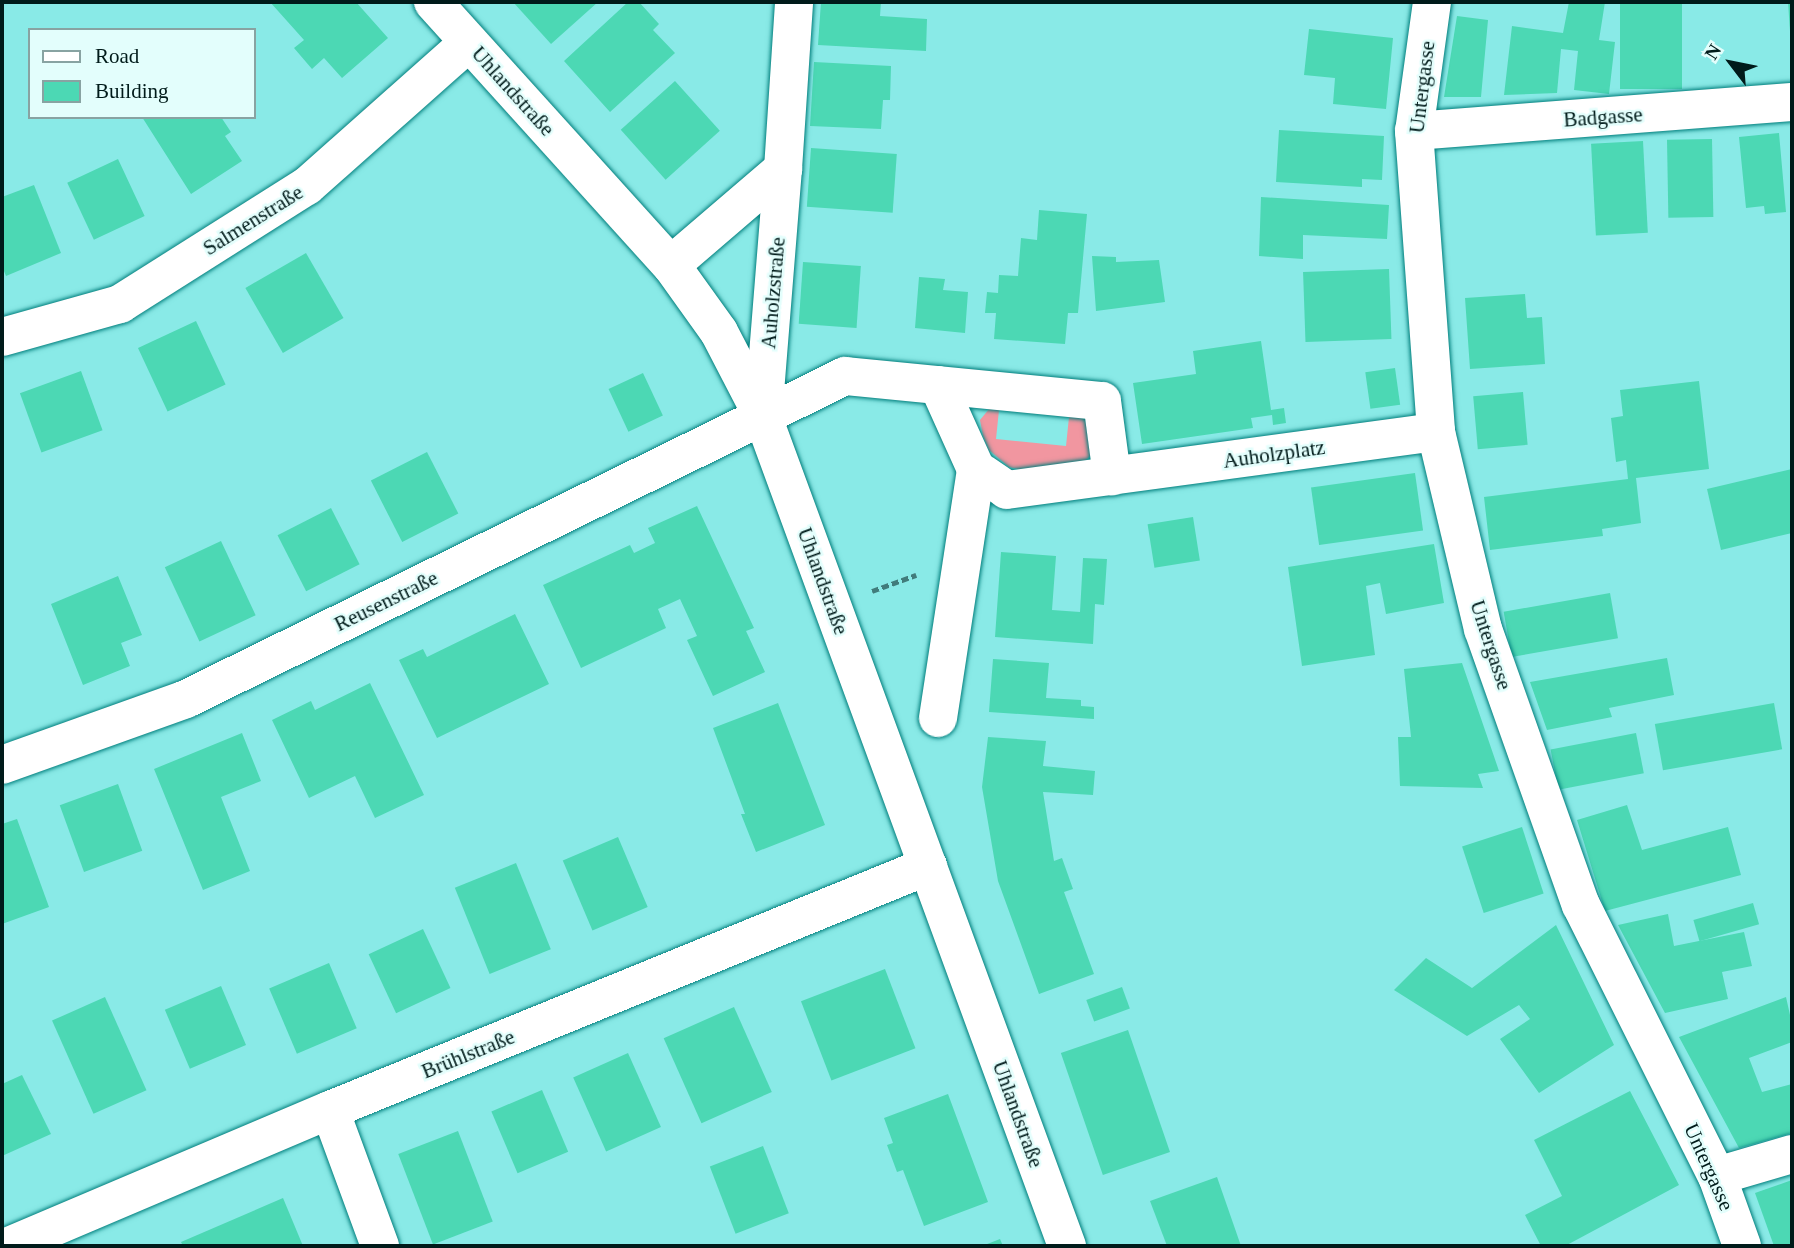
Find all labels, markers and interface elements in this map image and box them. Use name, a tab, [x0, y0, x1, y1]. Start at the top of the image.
legend	[28, 28, 256, 119]
north arrow	[1696, 28, 1766, 98]
street label: Untergasse	[1404, 39, 1440, 135]
text: N	[1700, 40, 1725, 63]
street label: Uhlandstraße	[466, 41, 560, 141]
text: Road	[95, 44, 139, 68]
text: Building	[95, 79, 169, 103]
street label: Badgasse	[1563, 102, 1643, 132]
street label: Salmenstraße	[198, 179, 308, 261]
street label: Auholzstraße	[756, 236, 790, 350]
street label: Auholzplatz	[1221, 434, 1327, 474]
street label: Uhlandstraße	[792, 524, 854, 638]
street label: Reusenstraße	[330, 565, 442, 637]
street label: Untergasse	[1465, 597, 1517, 693]
street label: Brühlstraße	[418, 1024, 518, 1084]
street label: Uhlandstraße	[987, 1057, 1049, 1171]
street label: Untergasse	[1679, 1119, 1739, 1215]

